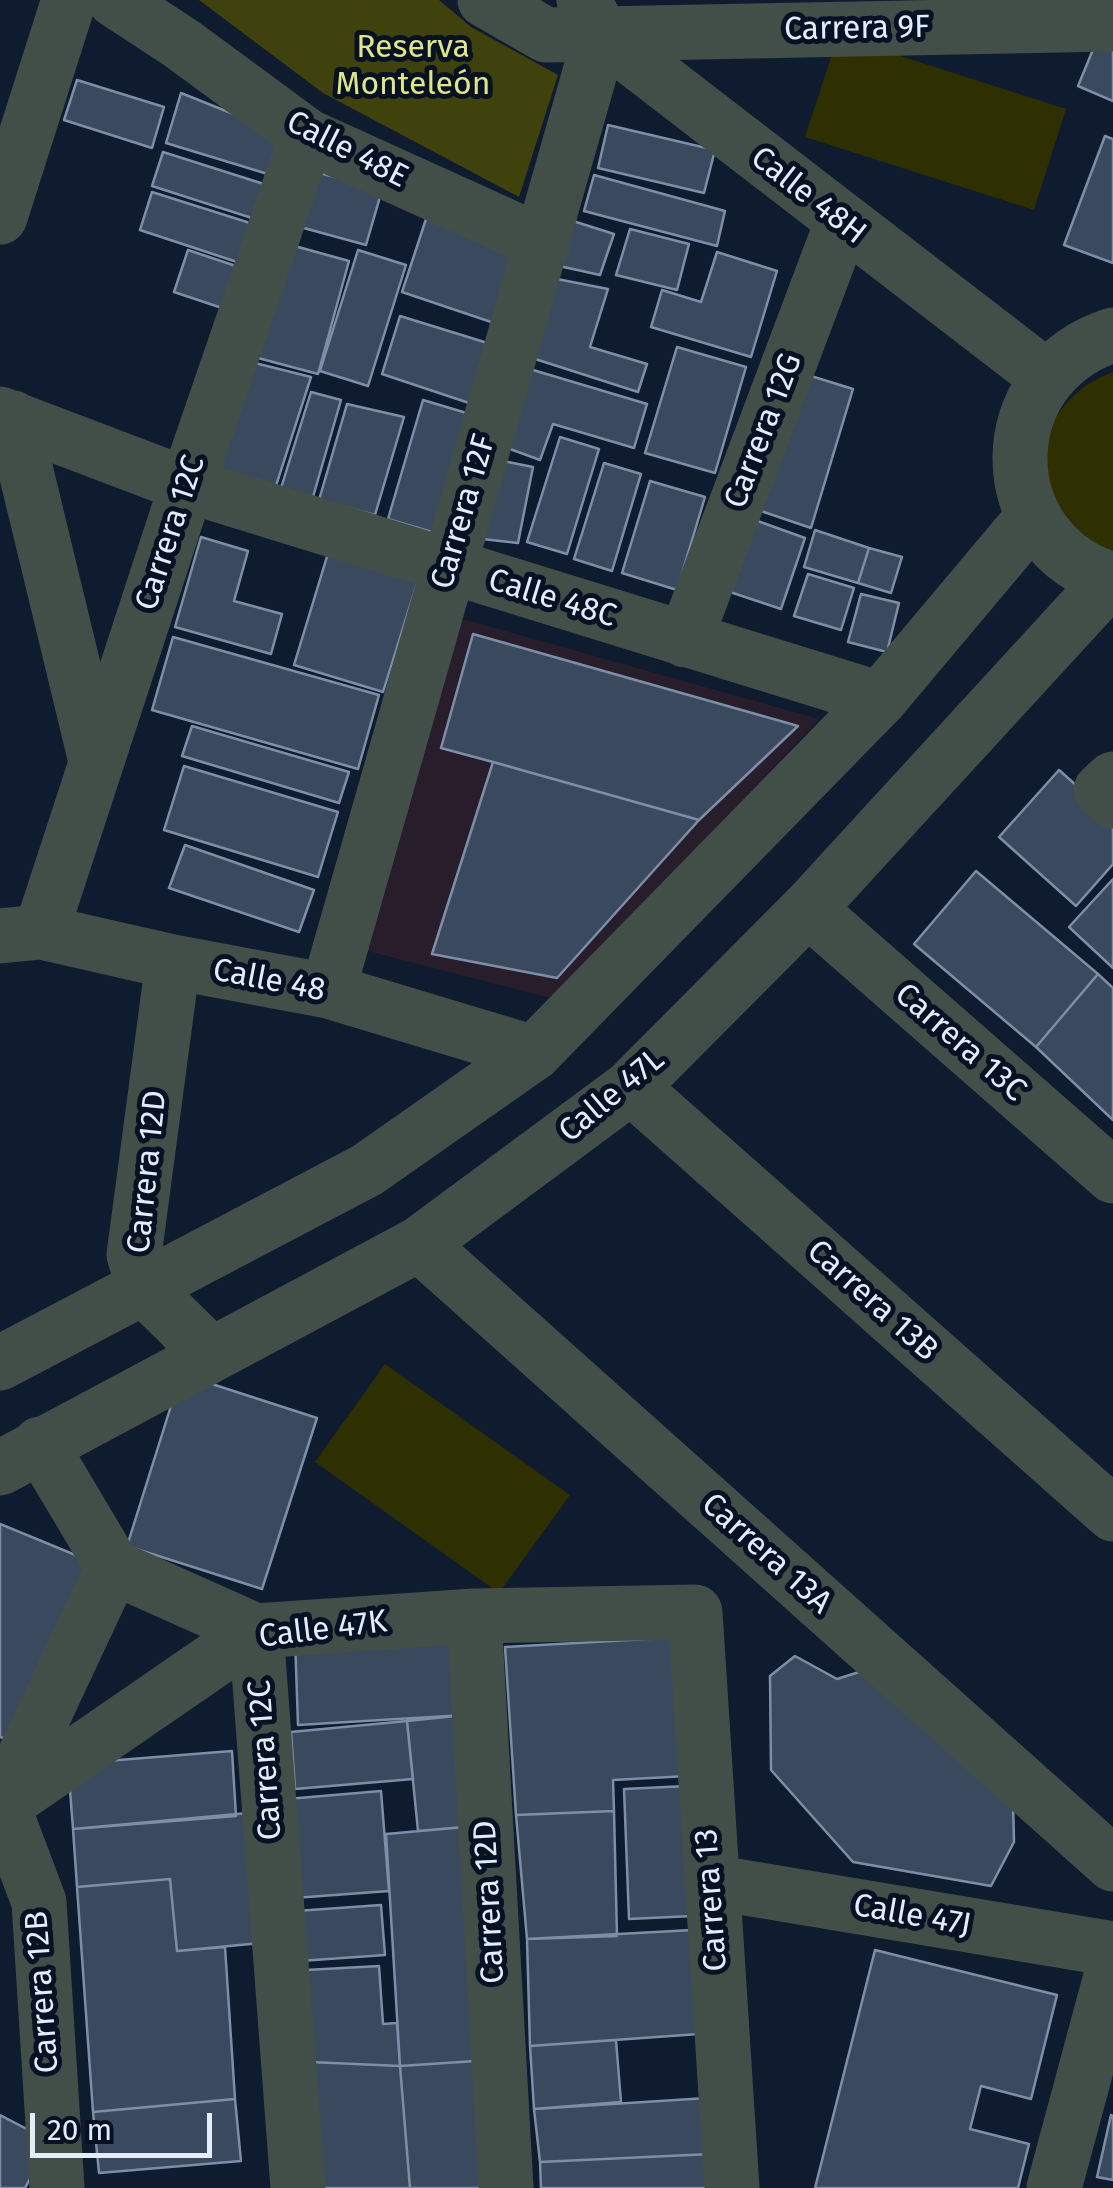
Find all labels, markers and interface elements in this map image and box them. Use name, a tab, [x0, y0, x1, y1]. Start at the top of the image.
street label: Carrera 9F	[784, 9, 930, 49]
park label: Reserva Monteleón	[336, 29, 490, 104]
street label: Calle 48E	[280, 103, 414, 197]
street label: Calle 48H	[743, 139, 873, 253]
street label: Carrera 12G	[717, 348, 811, 514]
street label: Carrera 12F	[424, 430, 504, 594]
street label: Carrera 12C	[128, 451, 214, 615]
street label: Calle 48C	[483, 561, 621, 637]
street label: Calle 48	[209, 951, 329, 1011]
street label: Carrera 13C	[887, 976, 1033, 1110]
street label: Calle 47L	[552, 1041, 672, 1151]
street label: Carrera 12D	[120, 1089, 176, 1255]
street label: Carrera 13B	[799, 1232, 945, 1370]
street label: Carrera 13A	[693, 1486, 839, 1622]
street label: Calle 47K	[257, 1603, 389, 1657]
street label: Carrera 12C	[241, 1679, 291, 1841]
street label: Carrera 12D	[467, 1819, 513, 1985]
street label: Carrera 13	[688, 1827, 736, 1973]
street label: Calle 47J	[850, 1887, 974, 1945]
street label: Carrera 12B	[18, 1910, 68, 2074]
scale bar	[35, 2093, 218, 2155]
text: 20 m	[47, 2112, 112, 2148]

